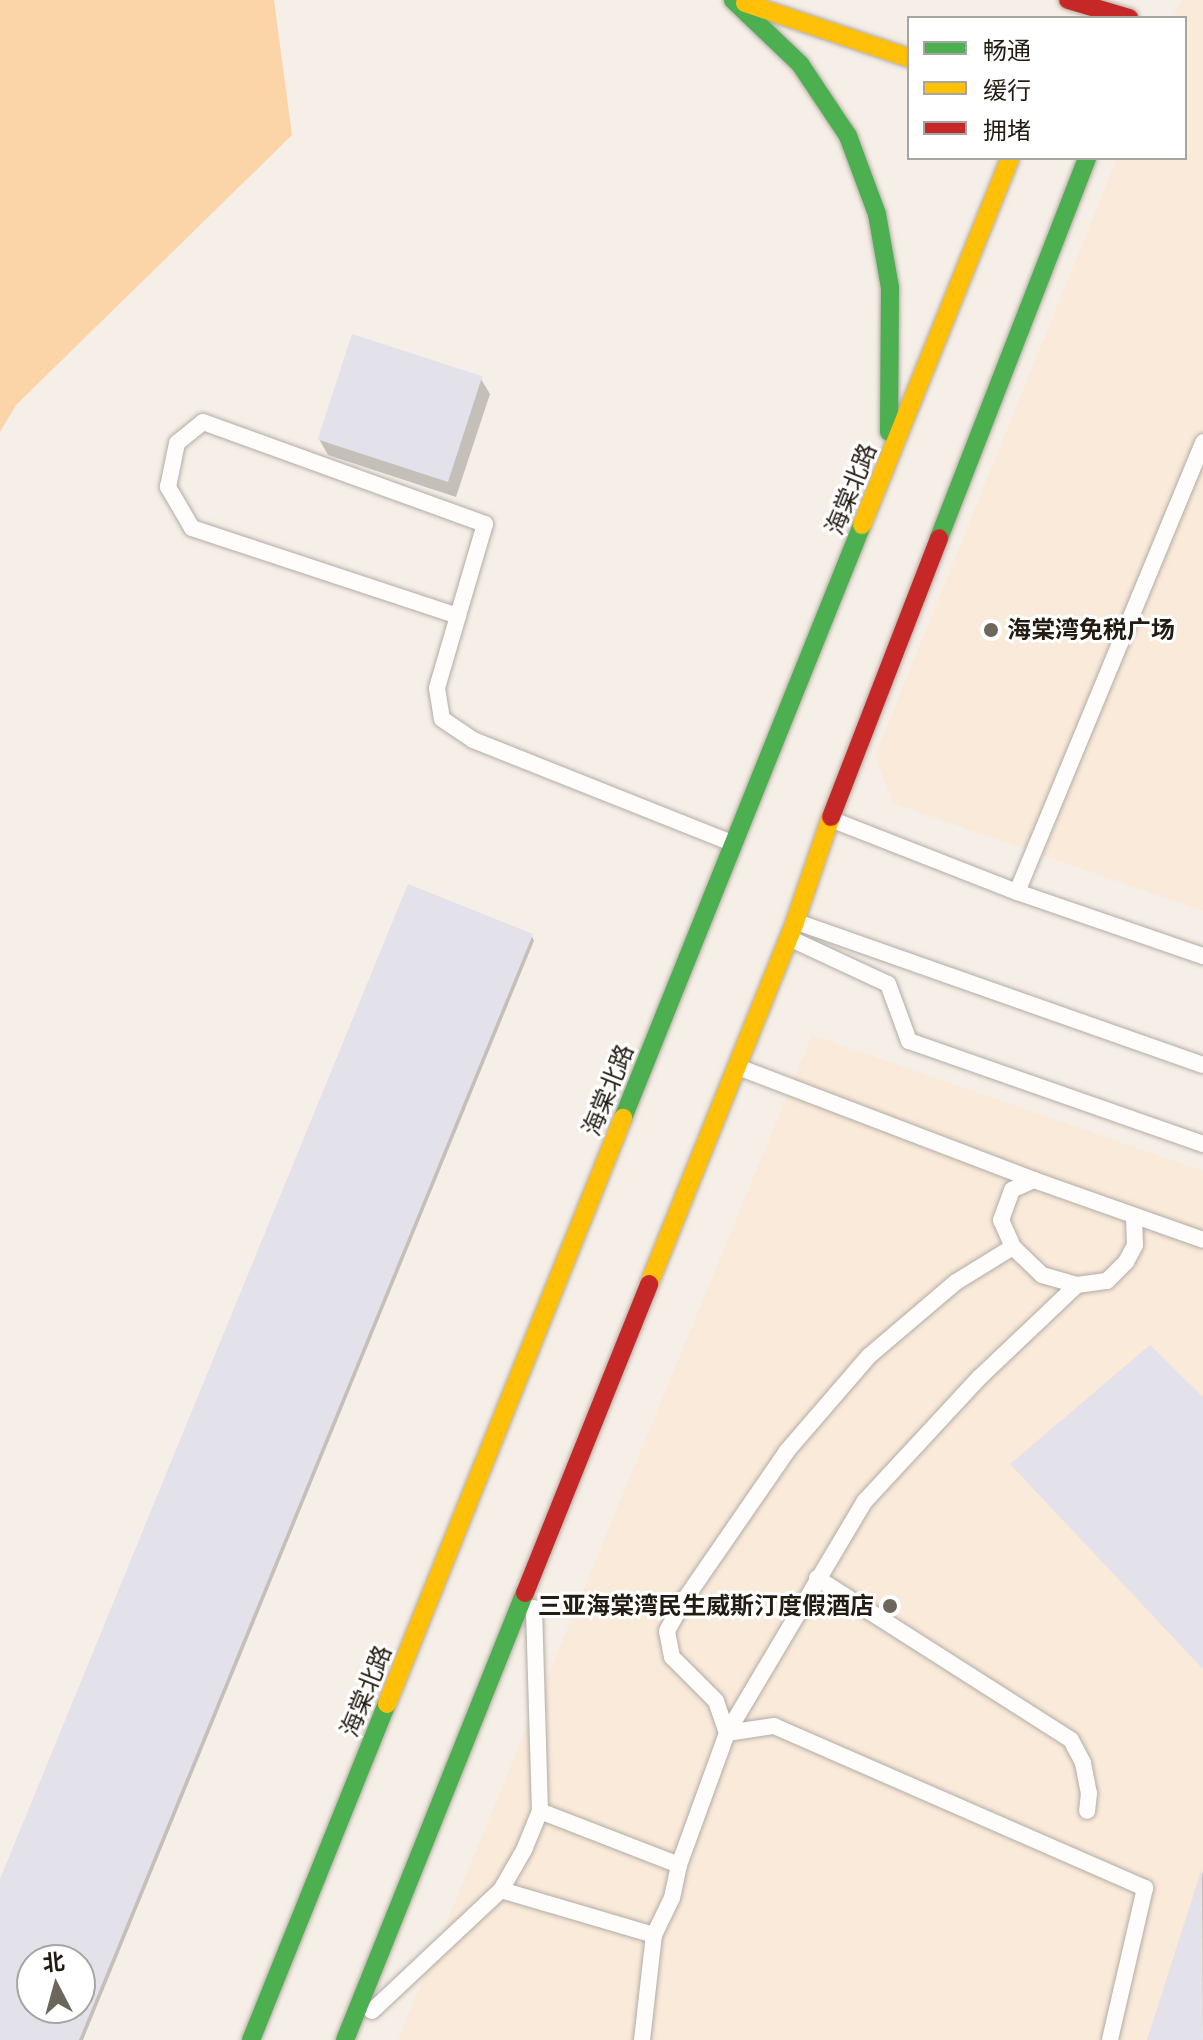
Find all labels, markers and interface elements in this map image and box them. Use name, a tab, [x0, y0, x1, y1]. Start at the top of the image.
legend	[907, 16, 1187, 160]
text: 畅通	[983, 35, 1031, 66]
text: 缓行	[983, 75, 1031, 106]
text: 拥堵	[983, 115, 1031, 146]
street label: 海棠北路	[820, 439, 882, 539]
place label: 海棠湾免税广场	[1007, 616, 1175, 644]
marker: 海棠湾免税广场	[982, 621, 1000, 639]
street label: 海棠北路	[577, 1040, 639, 1140]
place label: 三亚海棠湾民生威斯汀度假酒店	[538, 1592, 874, 1620]
marker: 三亚海棠湾民生威斯汀度假酒店	[881, 1597, 899, 1615]
street label: 海棠北路	[335, 1641, 397, 1741]
north arrow	[16, 1944, 96, 2024]
text: 北	[41, 1947, 66, 1977]

